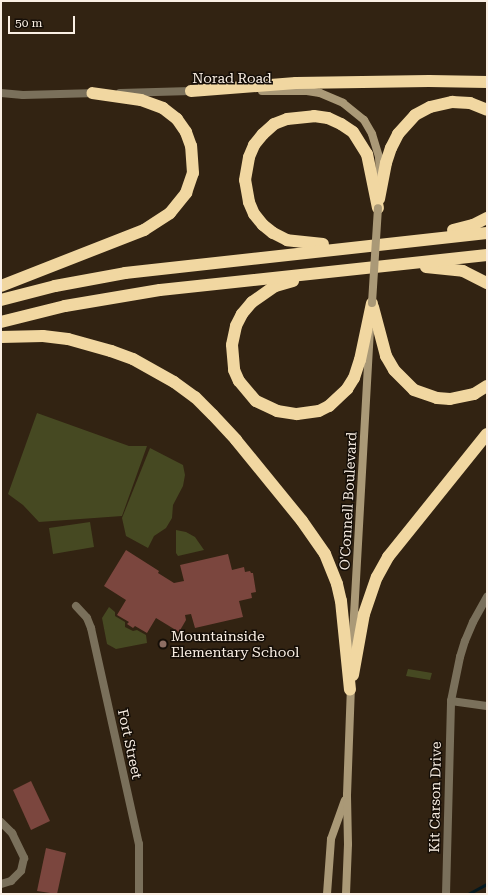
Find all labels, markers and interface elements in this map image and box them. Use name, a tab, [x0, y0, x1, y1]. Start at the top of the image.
scale bar	[10, 8, 77, 34]
text: 50 m	[15, 16, 42, 30]
street label: Norad Road	[192, 70, 272, 86]
street label: O'Connell Boulevard	[336, 431, 360, 571]
place label: Mountainside Elementary School	[171, 628, 299, 660]
marker: Mountainside Elementary School	[158, 639, 168, 649]
street label: Fort Street	[114, 707, 146, 781]
street label: Kit Carson Drive	[426, 741, 444, 853]

